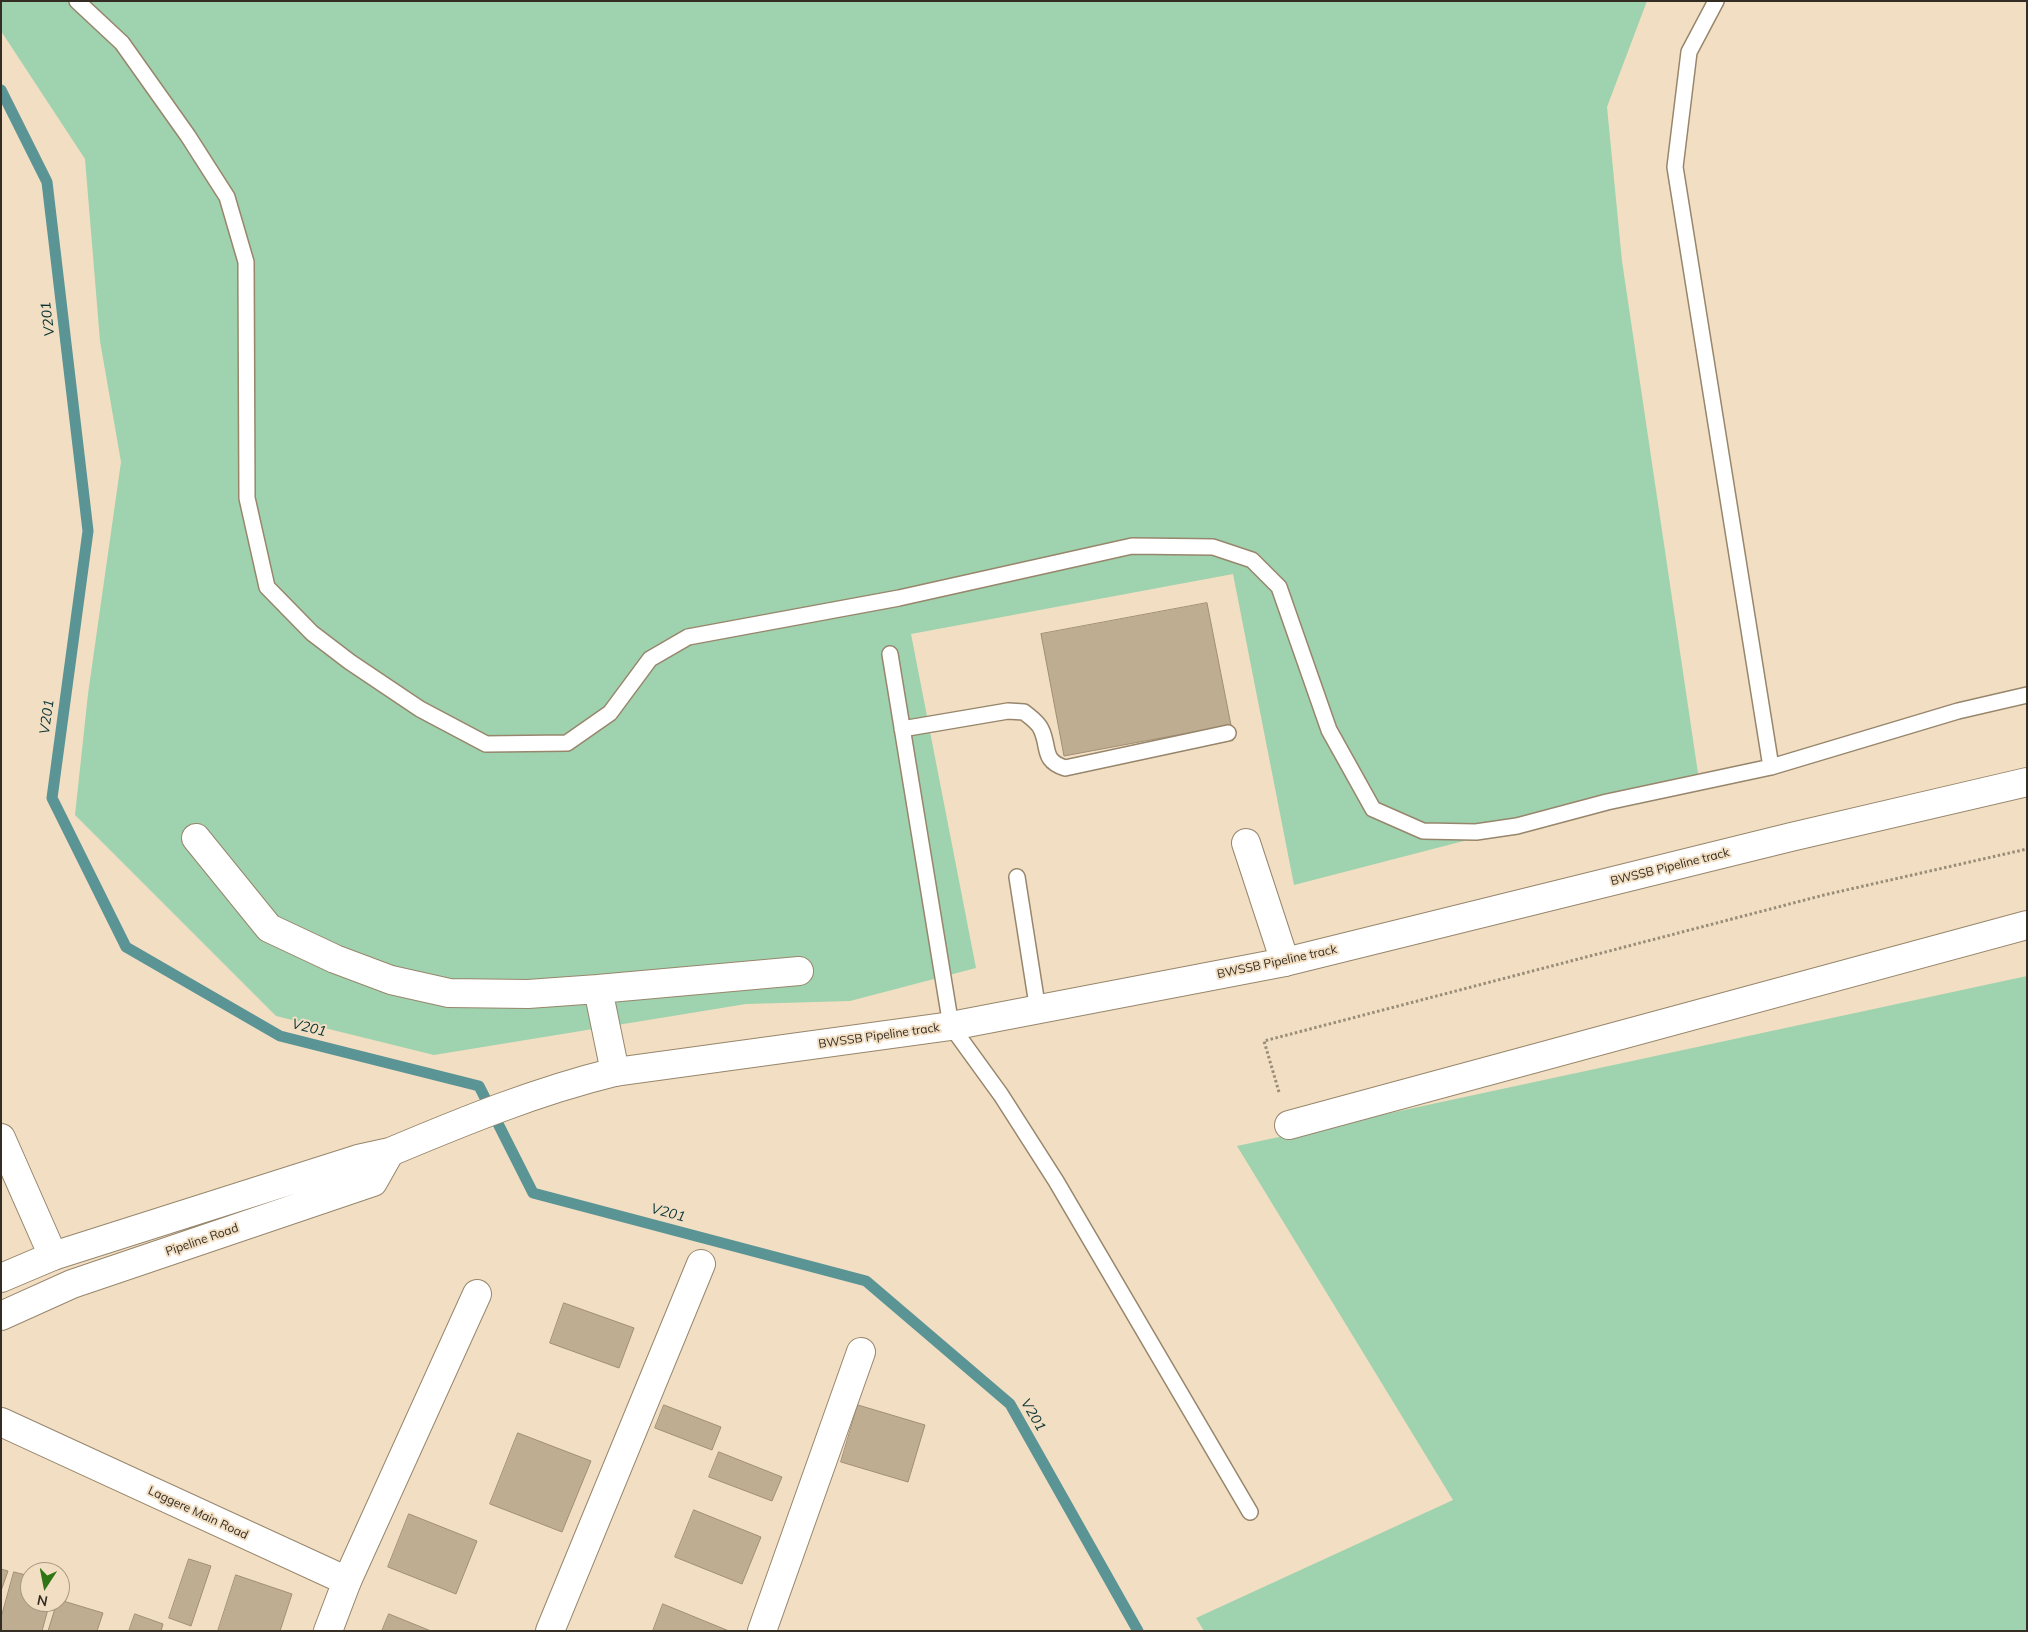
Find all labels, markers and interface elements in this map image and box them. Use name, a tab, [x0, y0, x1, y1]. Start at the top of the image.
water label: V201	[38, 301, 58, 337]
water label: V201	[36, 699, 58, 735]
street label: BWSSB Pipeline track	[1609, 845, 1731, 889]
street label: BWSSB Pipeline track	[1216, 942, 1338, 982]
water label: V201	[290, 1016, 328, 1040]
street label: BWSSB Pipeline track	[818, 1020, 940, 1052]
water label: V201	[649, 1200, 687, 1226]
street label: Pipeline Road	[164, 1221, 240, 1259]
water label: V201	[1017, 1396, 1049, 1434]
street label: Laggere Main Road	[146, 1484, 250, 1542]
north arrow	[20, 1562, 70, 1612]
text: N	[35, 1591, 49, 1611]

